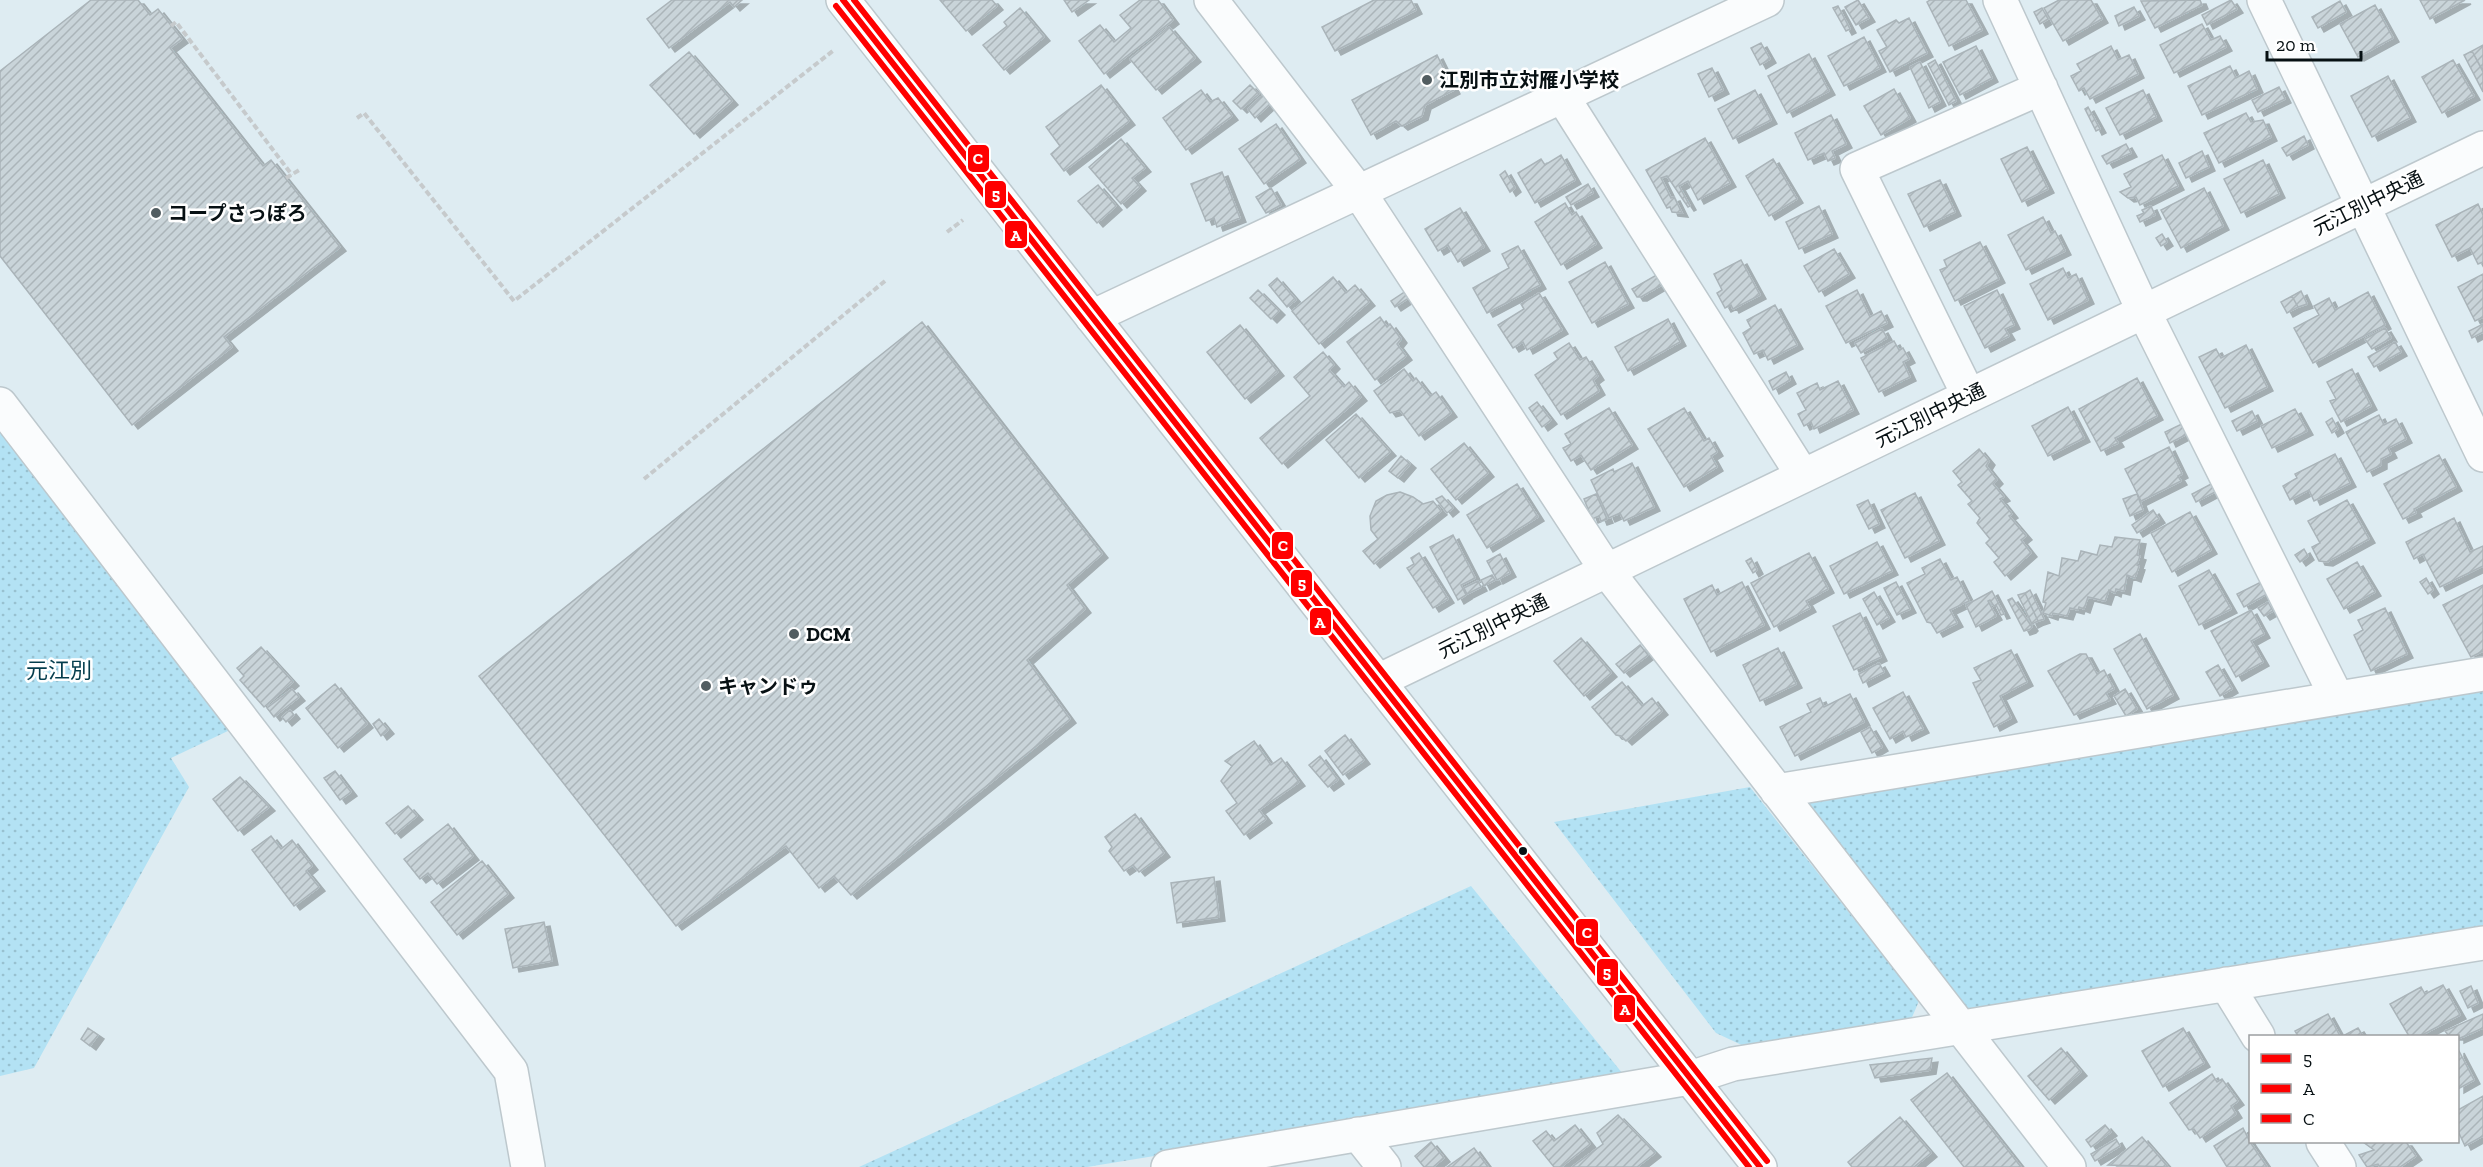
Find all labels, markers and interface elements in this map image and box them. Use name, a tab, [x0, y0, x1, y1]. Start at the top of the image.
scale bar	[2267, 24, 2362, 62]
text: 20 m	[2276, 34, 2316, 56]
place label: 江別市立対雁小学校	[1439, 68, 1619, 92]
marker: 江別市立対雁小学校	[1420, 73, 1434, 87]
line badge: C	[967, 144, 990, 173]
text: C	[973, 149, 983, 168]
street label: 元江別中央通	[2309, 166, 2427, 240]
line badge: 5	[984, 180, 1007, 209]
text: 5	[992, 185, 1000, 204]
place label: コープさっぽろ	[168, 201, 307, 225]
marker: コープさっぽろ	[149, 206, 163, 220]
line badge: A	[1004, 220, 1028, 249]
text: A	[1011, 226, 1022, 245]
street label: 元江別中央通	[1871, 378, 1989, 452]
line badge: C	[1271, 531, 1294, 560]
text: C	[1278, 536, 1288, 555]
line badge: 5	[1290, 569, 1313, 598]
text: 5	[1298, 574, 1306, 593]
street label: 元江別中央通	[1434, 589, 1552, 663]
line badge: A	[1309, 607, 1332, 636]
text: A	[1315, 613, 1326, 632]
place label: DCM	[806, 622, 851, 646]
marker: DCM	[787, 627, 801, 641]
district label: 元江別	[26, 657, 92, 684]
place label: キャンドゥ	[718, 674, 818, 698]
marker: キャンドゥ	[699, 679, 713, 693]
unlabelled marker	[1517, 845, 1529, 857]
line badge: C	[1575, 918, 1599, 947]
text: C	[1582, 923, 1592, 942]
line badge: 5	[1596, 958, 1619, 987]
text: 5	[1603, 963, 1611, 982]
line badge: A	[1613, 994, 1636, 1023]
text: A	[1620, 1000, 1631, 1019]
legend	[2249, 1035, 2459, 1143]
text: 5	[2303, 1048, 2312, 1070]
text: A	[2303, 1078, 2315, 1100]
text: C	[2303, 1108, 2315, 1130]

